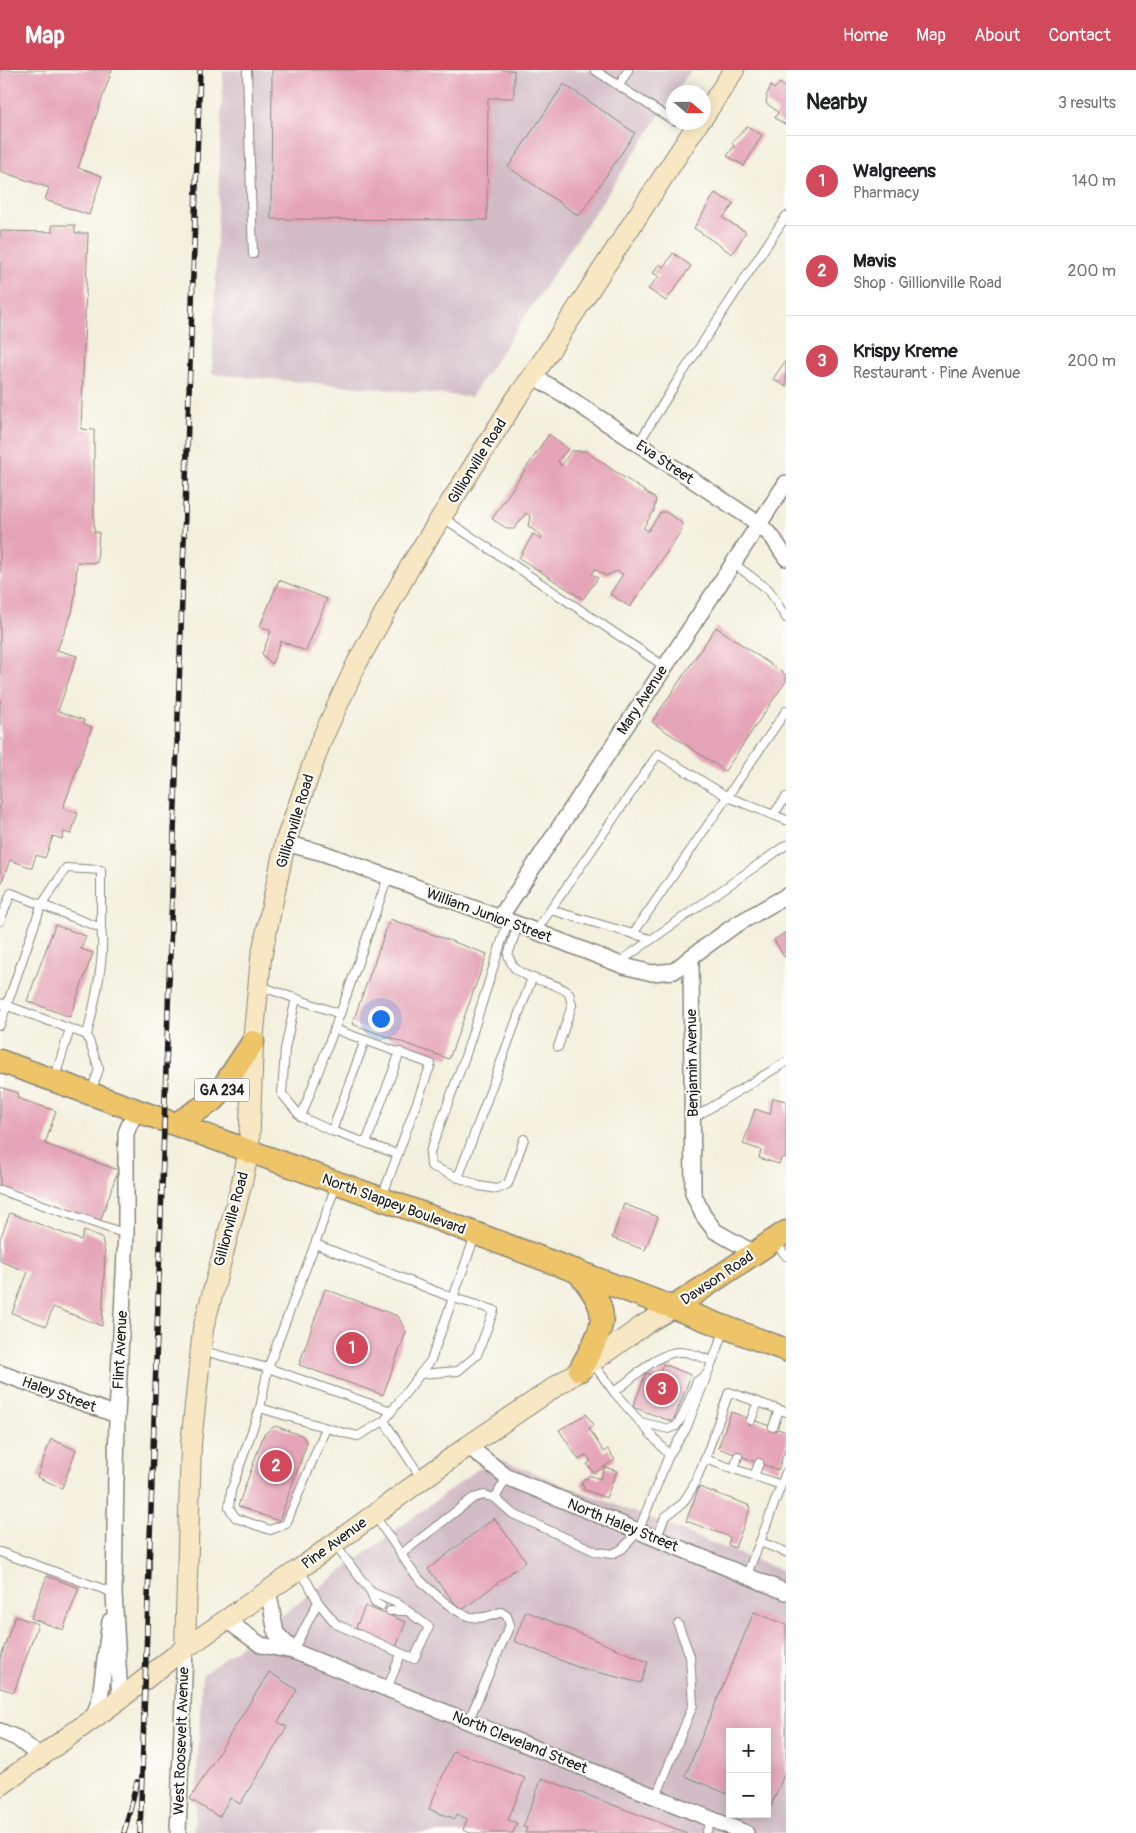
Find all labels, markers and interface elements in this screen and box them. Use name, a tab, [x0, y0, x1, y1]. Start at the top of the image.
text: Map	[25, 21, 65, 50]
text: Home	[843, 24, 888, 47]
text: Map	[916, 24, 946, 47]
text: About	[974, 24, 1020, 47]
text: Contact	[1048, 24, 1111, 47]
north arrow	[666, 85, 711, 130]
text: Nearby	[806, 89, 867, 116]
text: 3 results	[1058, 93, 1116, 113]
text: Walgreens	[853, 159, 936, 183]
text: 1	[819, 171, 825, 191]
text: 140 m	[1072, 171, 1116, 191]
text: Pharmacy	[853, 183, 919, 203]
text: Mavis	[853, 249, 896, 273]
text: 2	[818, 261, 826, 281]
text: 200 m	[1068, 261, 1116, 281]
text: Shop · Gillionville Road	[853, 273, 1002, 293]
text: Krispy Kreme	[853, 339, 958, 363]
text: 3	[818, 351, 826, 371]
text: 200 m	[1068, 351, 1116, 371]
text: Restaurant · Pine Avenue	[853, 363, 1020, 383]
street label: Gillionville Road	[444, 415, 511, 507]
street label: Eva Street	[632, 436, 698, 489]
street label: Mary Avenue	[613, 662, 672, 739]
street label: Gillionville Road	[272, 772, 319, 870]
street label: William Junior Street	[424, 884, 555, 947]
your location	[368, 1006, 394, 1032]
street label: Benjamin Avenue	[682, 1008, 703, 1117]
road number: GA 234	[194, 1078, 250, 1102]
street label: Gillionville Road	[210, 1170, 253, 1268]
street label: North Slappey Boulevard	[319, 1170, 468, 1239]
street label: Dawson Road	[677, 1247, 757, 1310]
street label: Flint Avenue	[109, 1310, 132, 1390]
pin: 1	[336, 1329, 368, 1367]
pin: 3	[646, 1370, 678, 1408]
street label: Haley Street	[19, 1372, 100, 1417]
pin: 2	[260, 1447, 292, 1485]
street label: North Haley Street	[565, 1495, 682, 1557]
street label: Pine Avenue	[298, 1513, 371, 1573]
street label: West Roosevelt Avenue	[169, 1666, 194, 1815]
street label: North Cleveland Street	[449, 1707, 591, 1779]
map controls	[726, 1728, 771, 1818]
button: +	[726, 1728, 771, 1773]
button: −	[726, 1773, 771, 1818]

